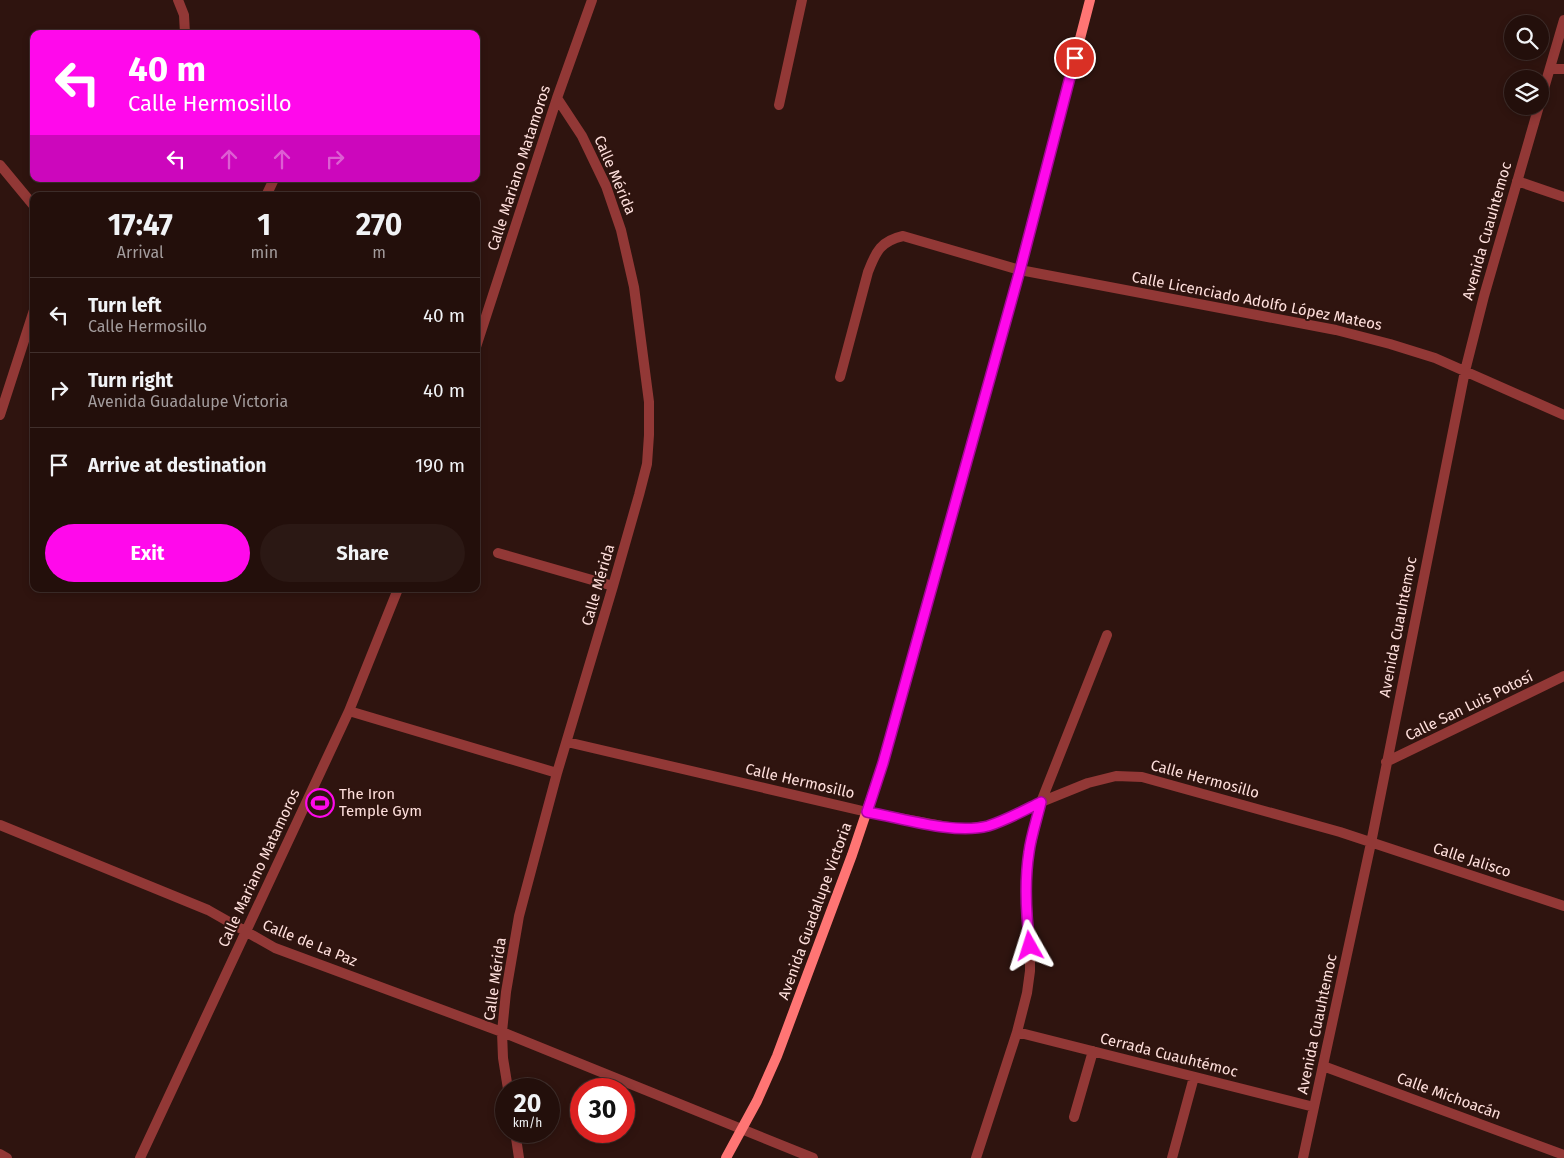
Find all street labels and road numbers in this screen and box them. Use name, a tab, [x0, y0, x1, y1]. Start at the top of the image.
street label: Calle Mariano Matamoros	[484, 83, 554, 253]
street label: Calle Mérida	[590, 133, 640, 217]
street label: Avenida Cuauhtemoc	[1459, 160, 1515, 302]
street label: Calle Licenciado Adolfo López Mateos	[1130, 268, 1384, 334]
street label: Calle Mérida	[578, 542, 618, 628]
street label: Avenida Cuauhtemoc	[1376, 555, 1420, 699]
street label: Calle San Luis Potosí	[1402, 667, 1536, 745]
street label: Calle Hermosillo	[1149, 756, 1261, 802]
street label: Calle Hermosillo	[744, 760, 856, 802]
street label: Calle Mariano Matamoros	[214, 786, 304, 950]
street label: Avenida Guadalupe Victoria	[774, 820, 856, 1002]
street label: Calle Jalisco	[1431, 839, 1513, 881]
street label: Calle de La Paz	[260, 916, 360, 970]
street label: Calle Mérida	[480, 936, 510, 1022]
street label: Avenida Cuauhtemoc	[1293, 952, 1341, 1096]
street label: Cerrada Cuauhtémoc	[1098, 1029, 1240, 1081]
street label: Calle Michoacán	[1394, 1069, 1504, 1123]

